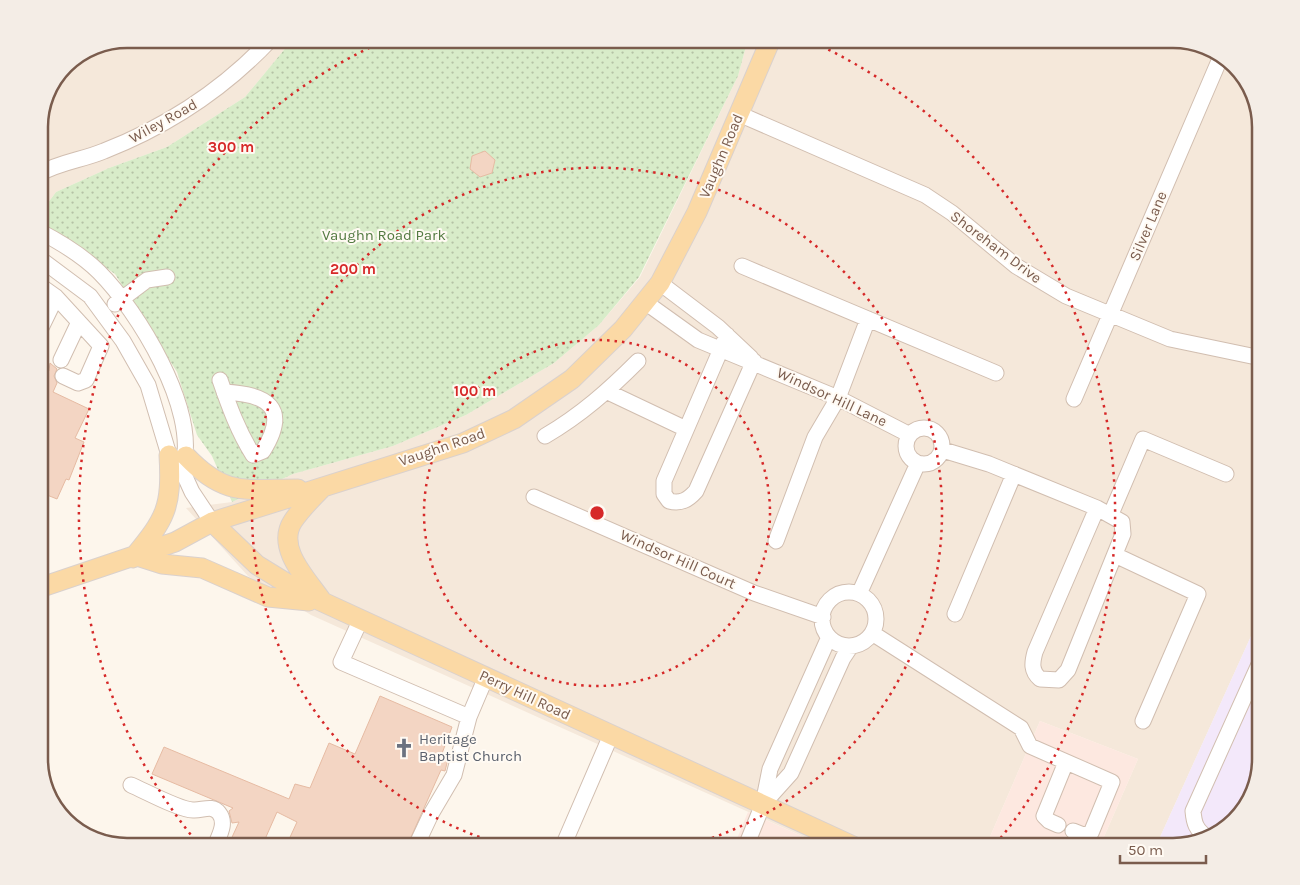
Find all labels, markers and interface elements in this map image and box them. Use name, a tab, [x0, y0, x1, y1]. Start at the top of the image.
street label: Wiley Road	[126, 95, 200, 147]
street label: Vaughn Road	[695, 111, 747, 201]
text: 300 m	[208, 138, 254, 156]
street label: Silver Lane	[1125, 188, 1171, 264]
street label: Shoreham Drive	[947, 207, 1045, 287]
park label: Vaughn Road Park	[322, 226, 446, 244]
text: 200 m	[330, 260, 376, 278]
street label: Windsor Hill Lane	[774, 364, 890, 430]
text: 100 m	[454, 382, 496, 400]
street label: Vaughn Road	[397, 424, 487, 470]
centre of rings	[588, 504, 606, 522]
street label: Windsor Hill Court	[617, 525, 739, 593]
street label: Perry Hill Road	[477, 666, 573, 724]
place label: Heritage Baptist Church	[419, 730, 522, 765]
church icon: Heritage Baptist Church	[393, 737, 415, 759]
scale bar	[1120, 832, 1206, 864]
text: 50 m	[1128, 841, 1163, 859]

